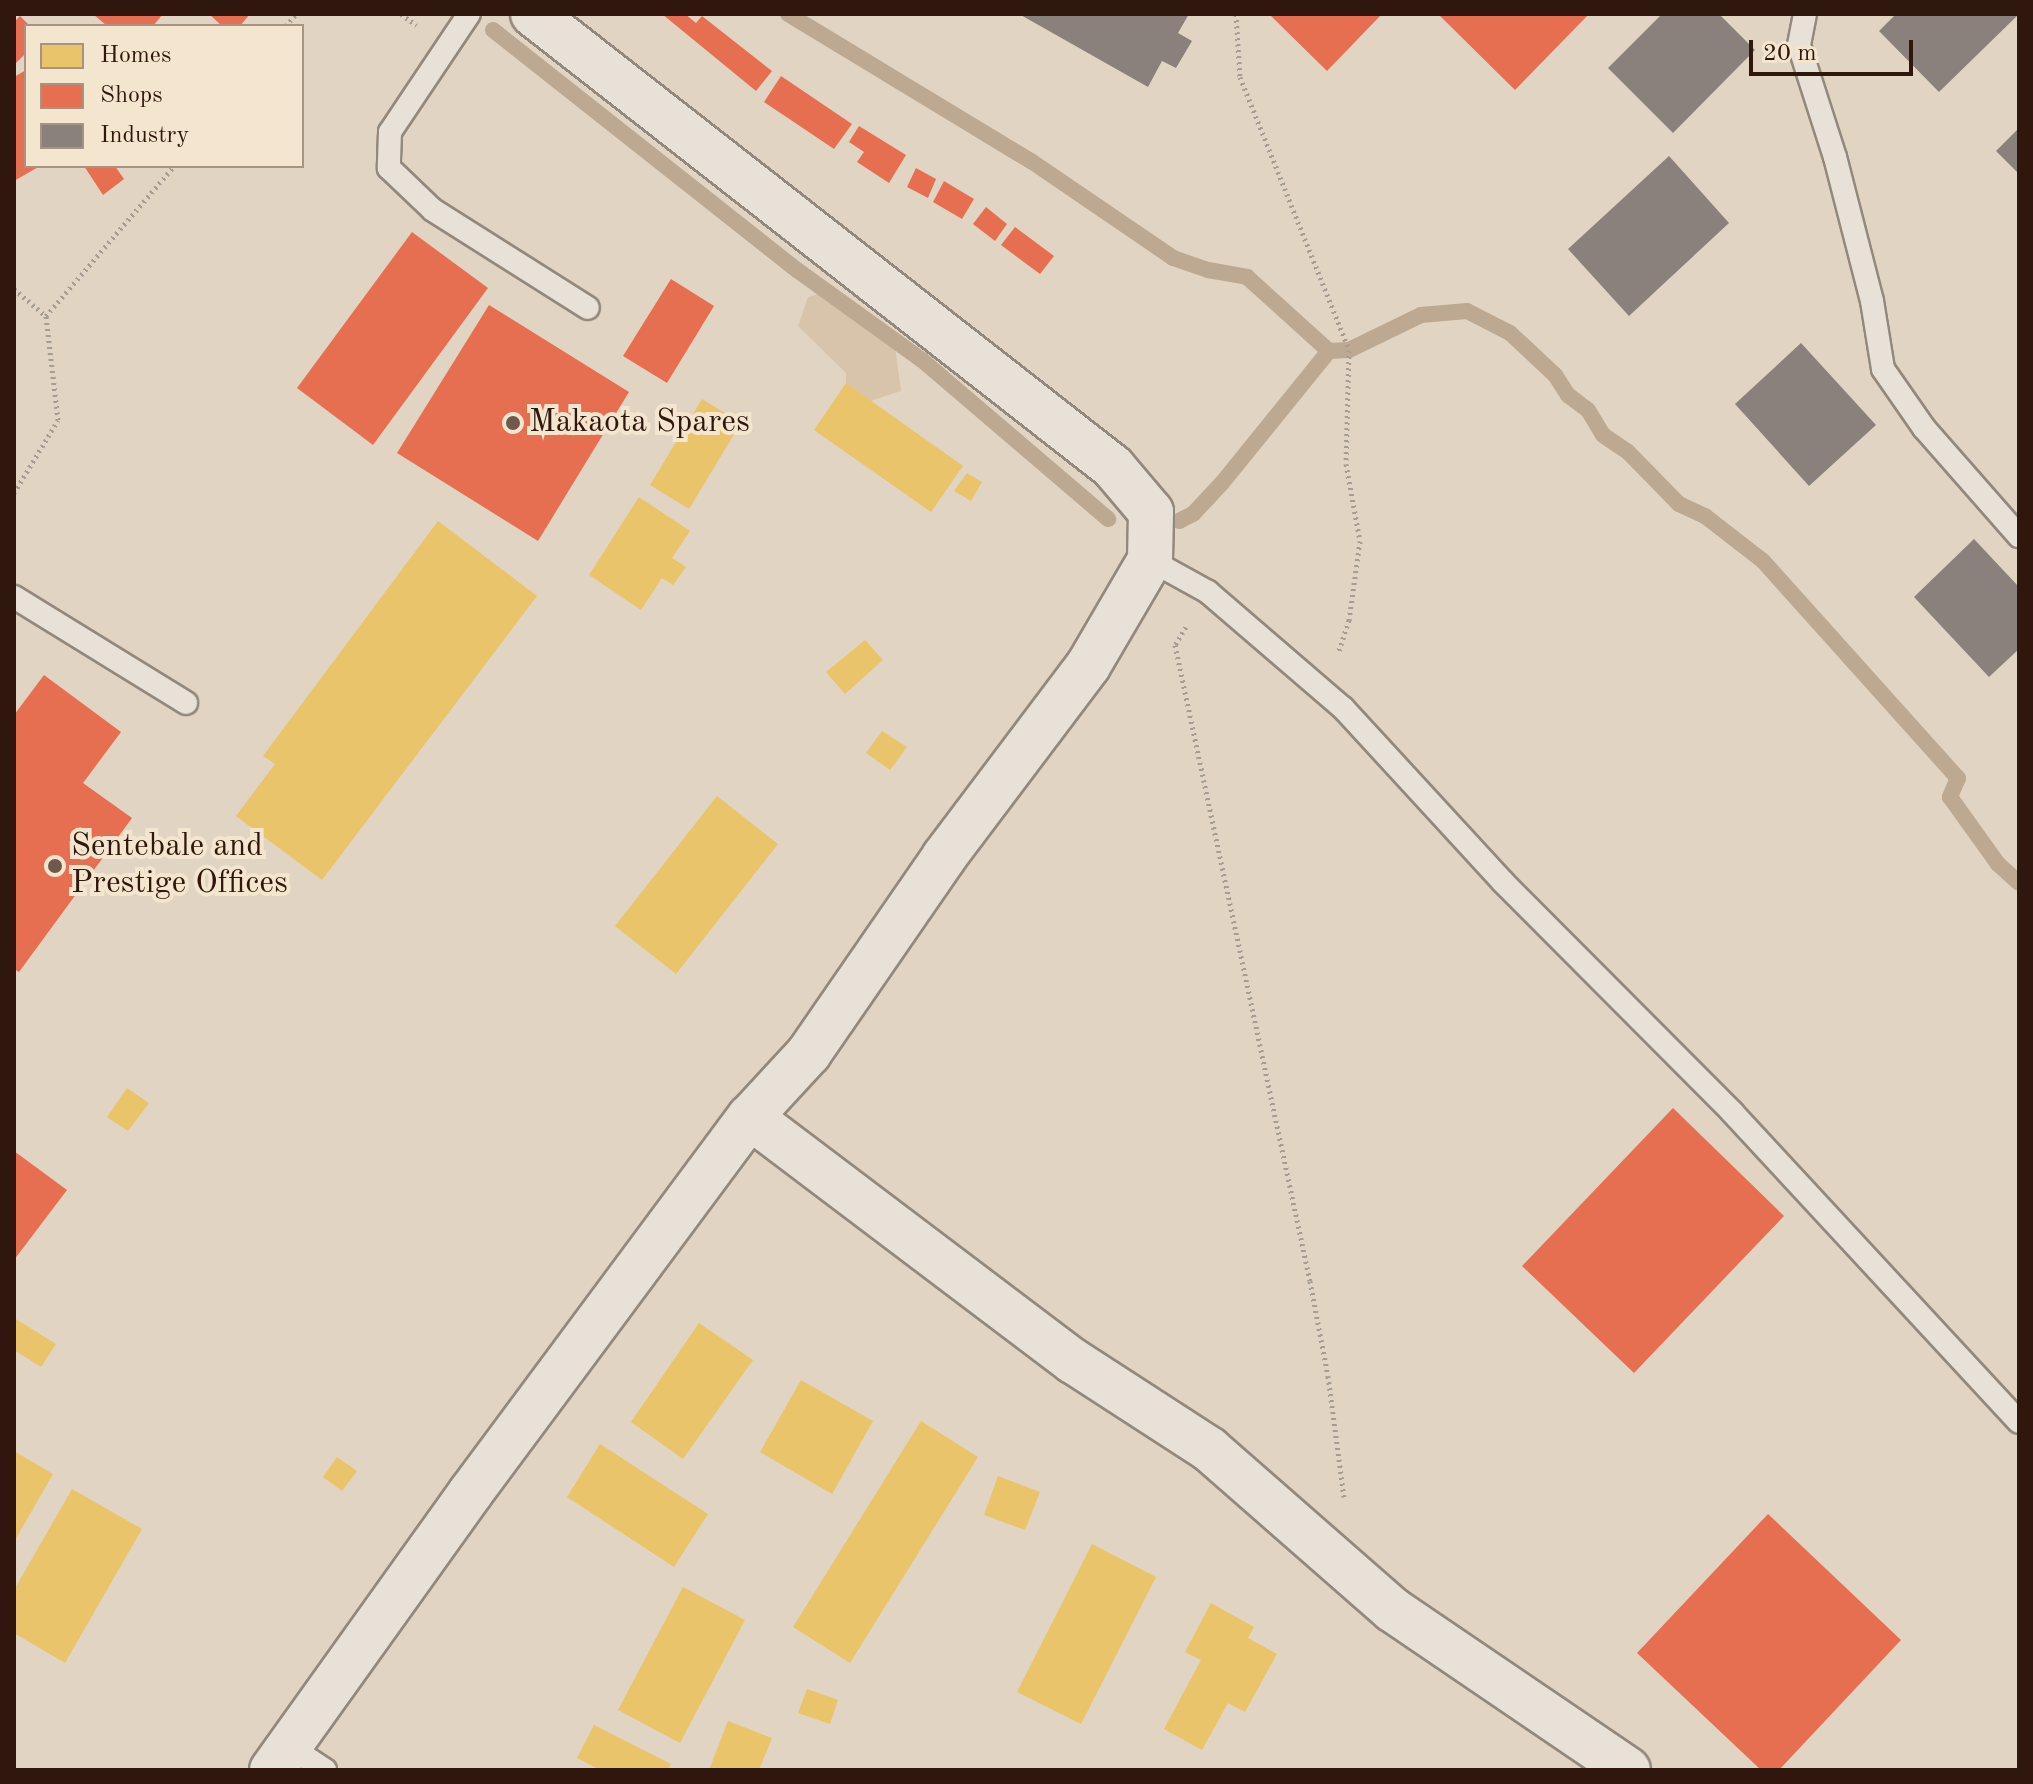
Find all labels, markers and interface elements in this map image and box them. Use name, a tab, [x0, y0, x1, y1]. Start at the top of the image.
legend	[24, 24, 304, 168]
scale bar	[1753, 24, 1917, 74]
text: 20 m	[1763, 42, 1817, 66]
text: Homes	[100, 44, 171, 68]
text: Shops	[100, 84, 163, 108]
text: Industry	[100, 124, 189, 148]
place label: Makaota Spares	[529, 404, 750, 442]
marker: Makaota Spares	[504, 414, 522, 432]
place label: Sentebale and Prestige Offices	[71, 829, 288, 904]
marker: Sentebale and Prestige Offices	[46, 857, 64, 875]

